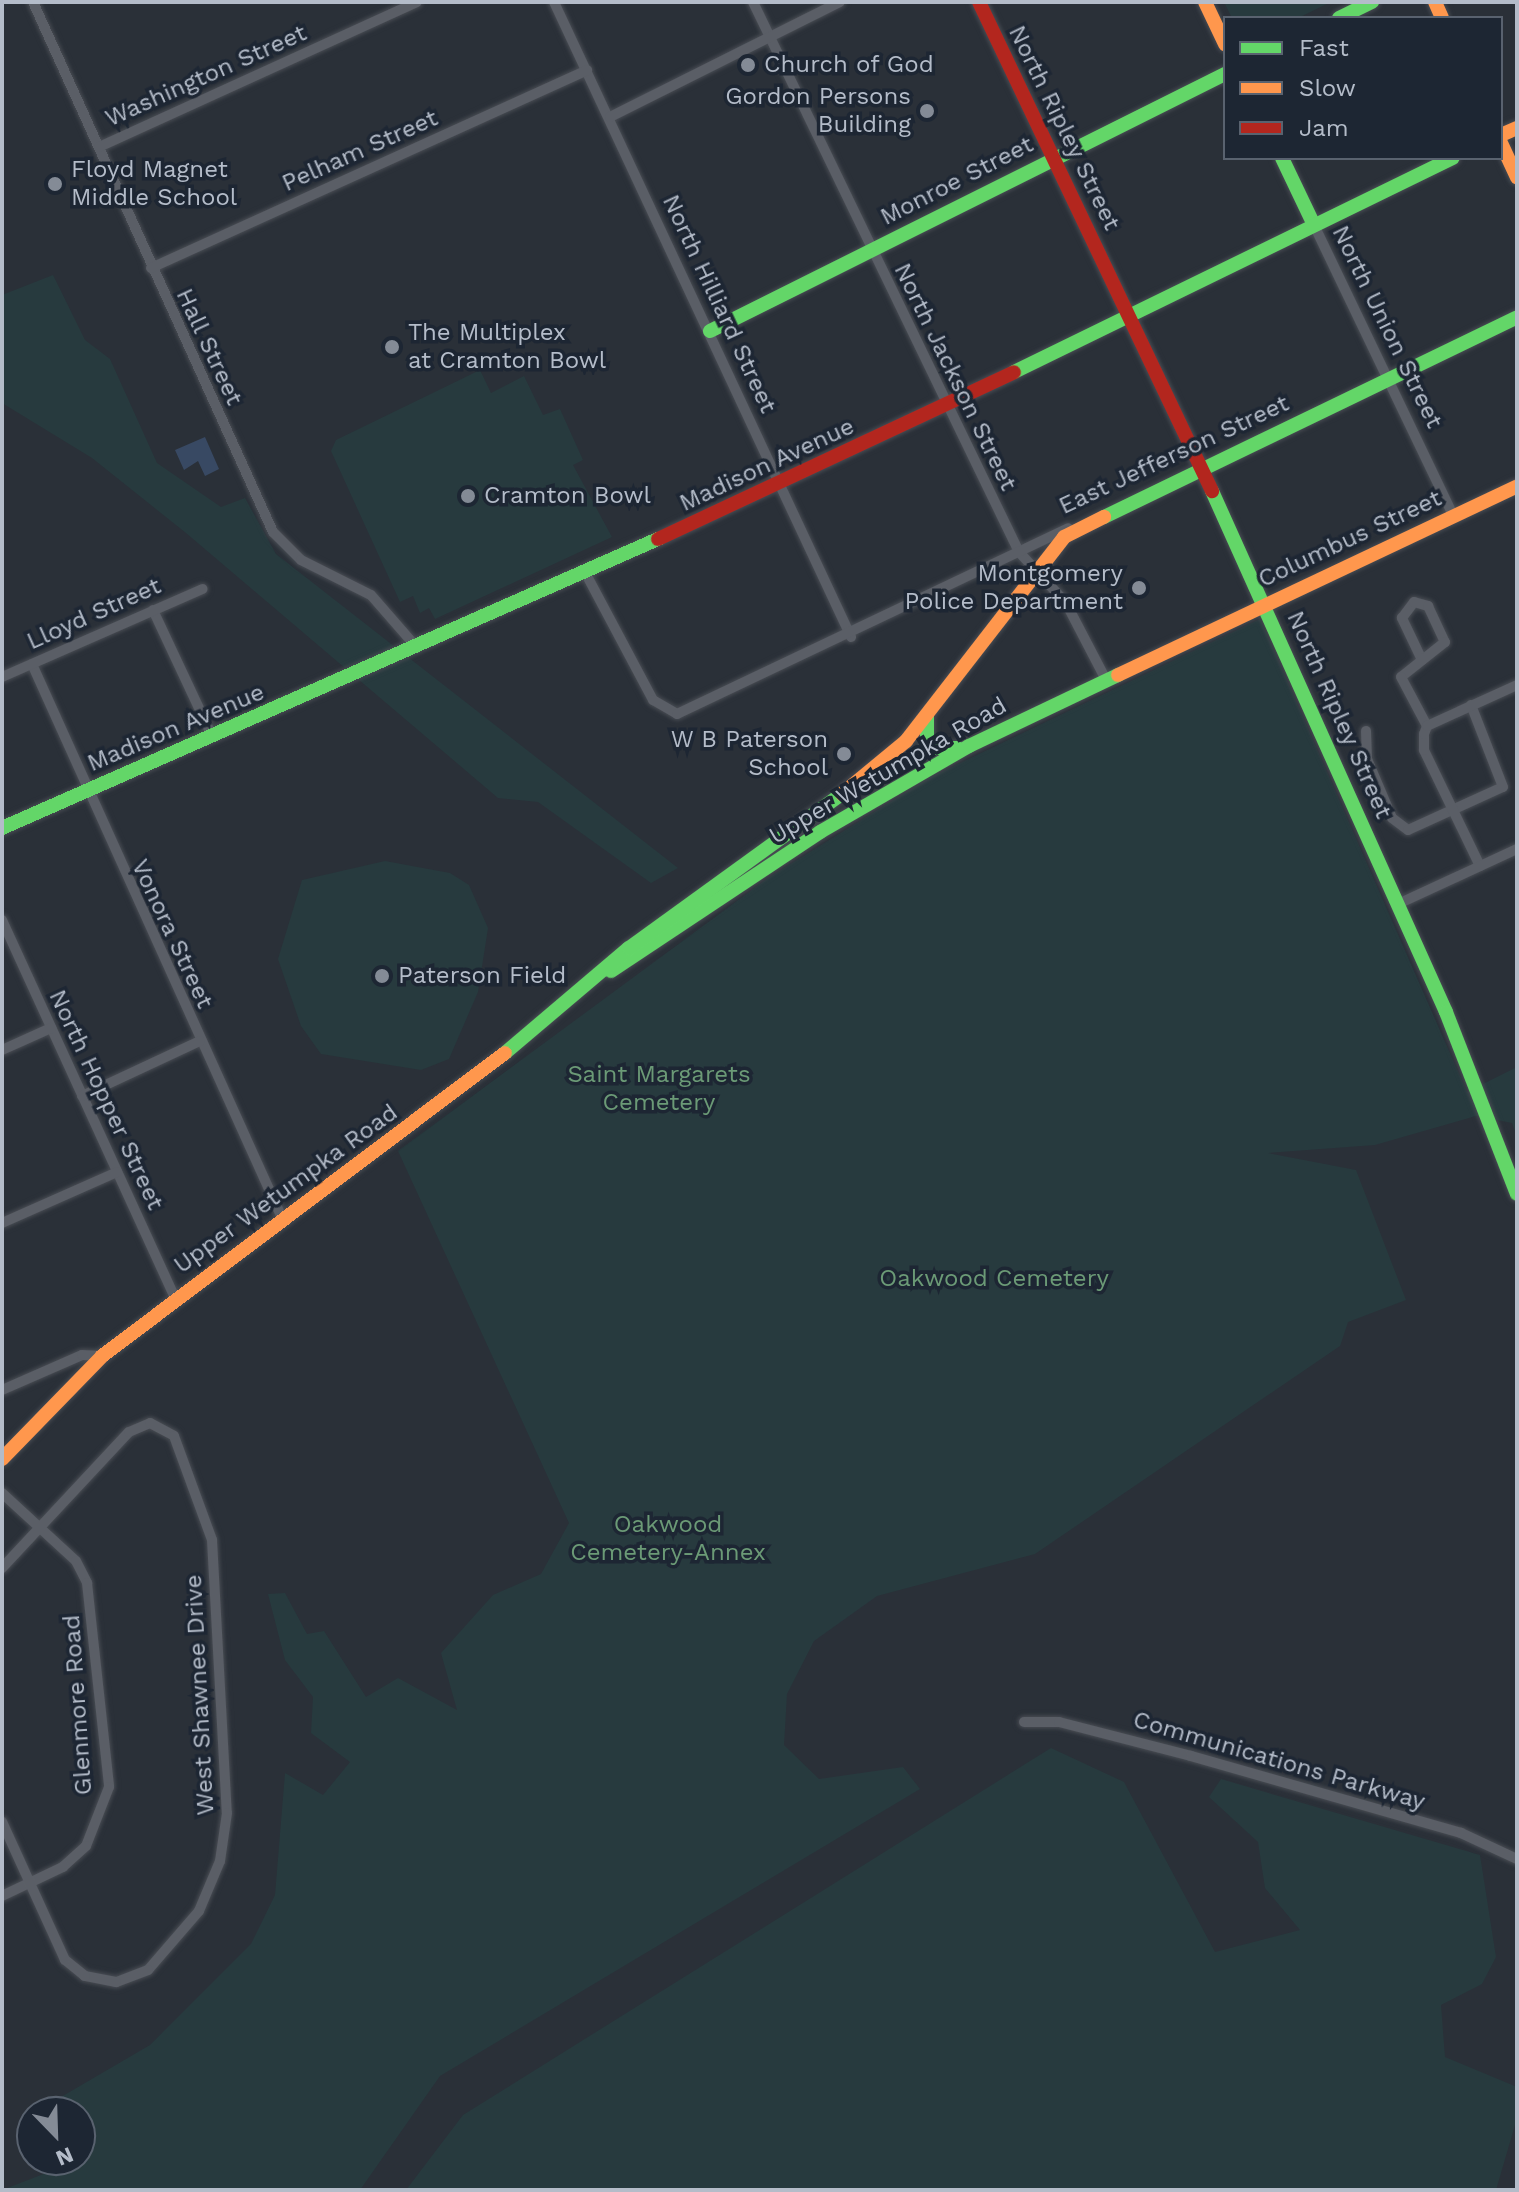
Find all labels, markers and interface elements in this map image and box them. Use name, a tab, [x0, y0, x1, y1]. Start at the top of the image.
legend	[1223, 16, 1503, 160]
street label: Washington Street	[101, 19, 311, 133]
street label: North Ripley Street	[1002, 21, 1126, 235]
text: Fast	[1299, 34, 1349, 62]
place label: Church of God	[764, 51, 935, 79]
marker: Church of God	[739, 56, 757, 74]
text: Slow	[1299, 74, 1356, 102]
place label: Gordon Persons Building	[725, 83, 911, 139]
marker: Gordon Persons Building	[918, 102, 936, 120]
street label: Pelham Street	[278, 104, 442, 198]
text: Jam	[1299, 114, 1349, 142]
street label: Monroe Street	[876, 130, 1038, 232]
place label: Floyd Magnet Middle School	[71, 156, 237, 212]
marker: Floyd Magnet Middle School	[46, 175, 64, 193]
street label: North Hilliard Street	[656, 190, 782, 418]
street label: North Union Street	[1325, 221, 1449, 433]
street label: North Jackson Street	[887, 258, 1023, 496]
street label: Hall Street	[169, 284, 249, 410]
place label: The Multiplex at Cramton Bowl	[408, 319, 606, 375]
marker: The Multiplex at Cramton Bowl	[383, 338, 401, 356]
street label: East Jefferson Street	[1054, 389, 1294, 521]
street label: Madison Avenue	[675, 412, 859, 518]
place label: Cramton Bowl	[484, 482, 651, 510]
street label: Columbus Street	[1254, 484, 1446, 594]
marker: Cramton Bowl	[459, 487, 477, 505]
place label: Montgomery Police Department	[905, 560, 1123, 616]
street label: Lloyd Street	[23, 572, 165, 656]
marker: Montgomery Police Department	[1130, 579, 1148, 597]
street label: North Ripley Street	[1280, 607, 1398, 823]
street label: Madison Avenue	[83, 678, 269, 778]
street label: Upper Wetumpka Road	[763, 691, 1013, 851]
place label: W B Paterson School	[670, 726, 828, 782]
marker: W B Paterson School	[835, 745, 853, 763]
street label: Vonora Street	[125, 855, 219, 1013]
place label: Paterson Field	[398, 962, 566, 990]
marker: Paterson Field	[373, 967, 391, 985]
street label: North Hopper Street	[42, 985, 170, 1215]
park label: Saint Margarets Cemetery	[567, 1061, 751, 1117]
street label: Upper Wetumpka Road	[168, 1098, 404, 1280]
park label: Oakwood Cemetery	[879, 1265, 1109, 1293]
park label: Oakwood Cemetery-Annex	[570, 1511, 766, 1567]
street label: West Shawnee Drive	[179, 1574, 221, 1816]
street label: Glenmore Road	[57, 1614, 99, 1796]
street label: Communications Parkway	[1130, 1705, 1428, 1817]
north arrow	[16, 2096, 96, 2176]
text: N	[52, 2142, 77, 2171]

